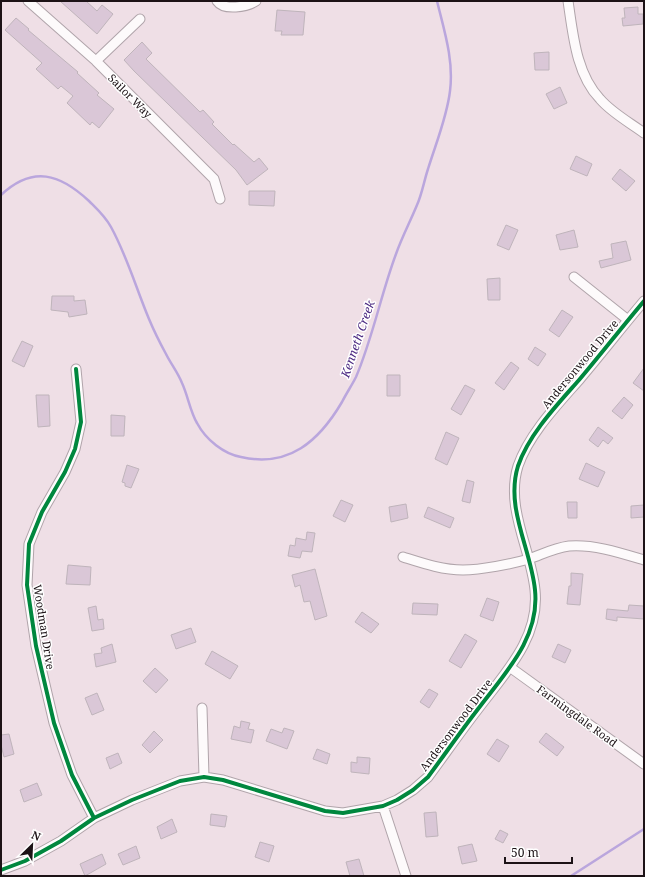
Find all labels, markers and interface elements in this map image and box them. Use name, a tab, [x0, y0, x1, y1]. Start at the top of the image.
street label: Sailor Way	[105, 70, 156, 121]
water label: Kenneth Creek	[336, 297, 379, 381]
street label: Andersonwood Drive	[538, 316, 621, 411]
street label: Woodman Drive	[30, 583, 59, 671]
street label: Andersonwood Drive	[416, 675, 495, 774]
street label: Farmingdale Road	[534, 681, 621, 750]
north arrow	[12, 825, 52, 865]
text: N	[29, 827, 44, 844]
scale bar	[505, 839, 572, 865]
text: 50 m	[511, 844, 539, 861]

